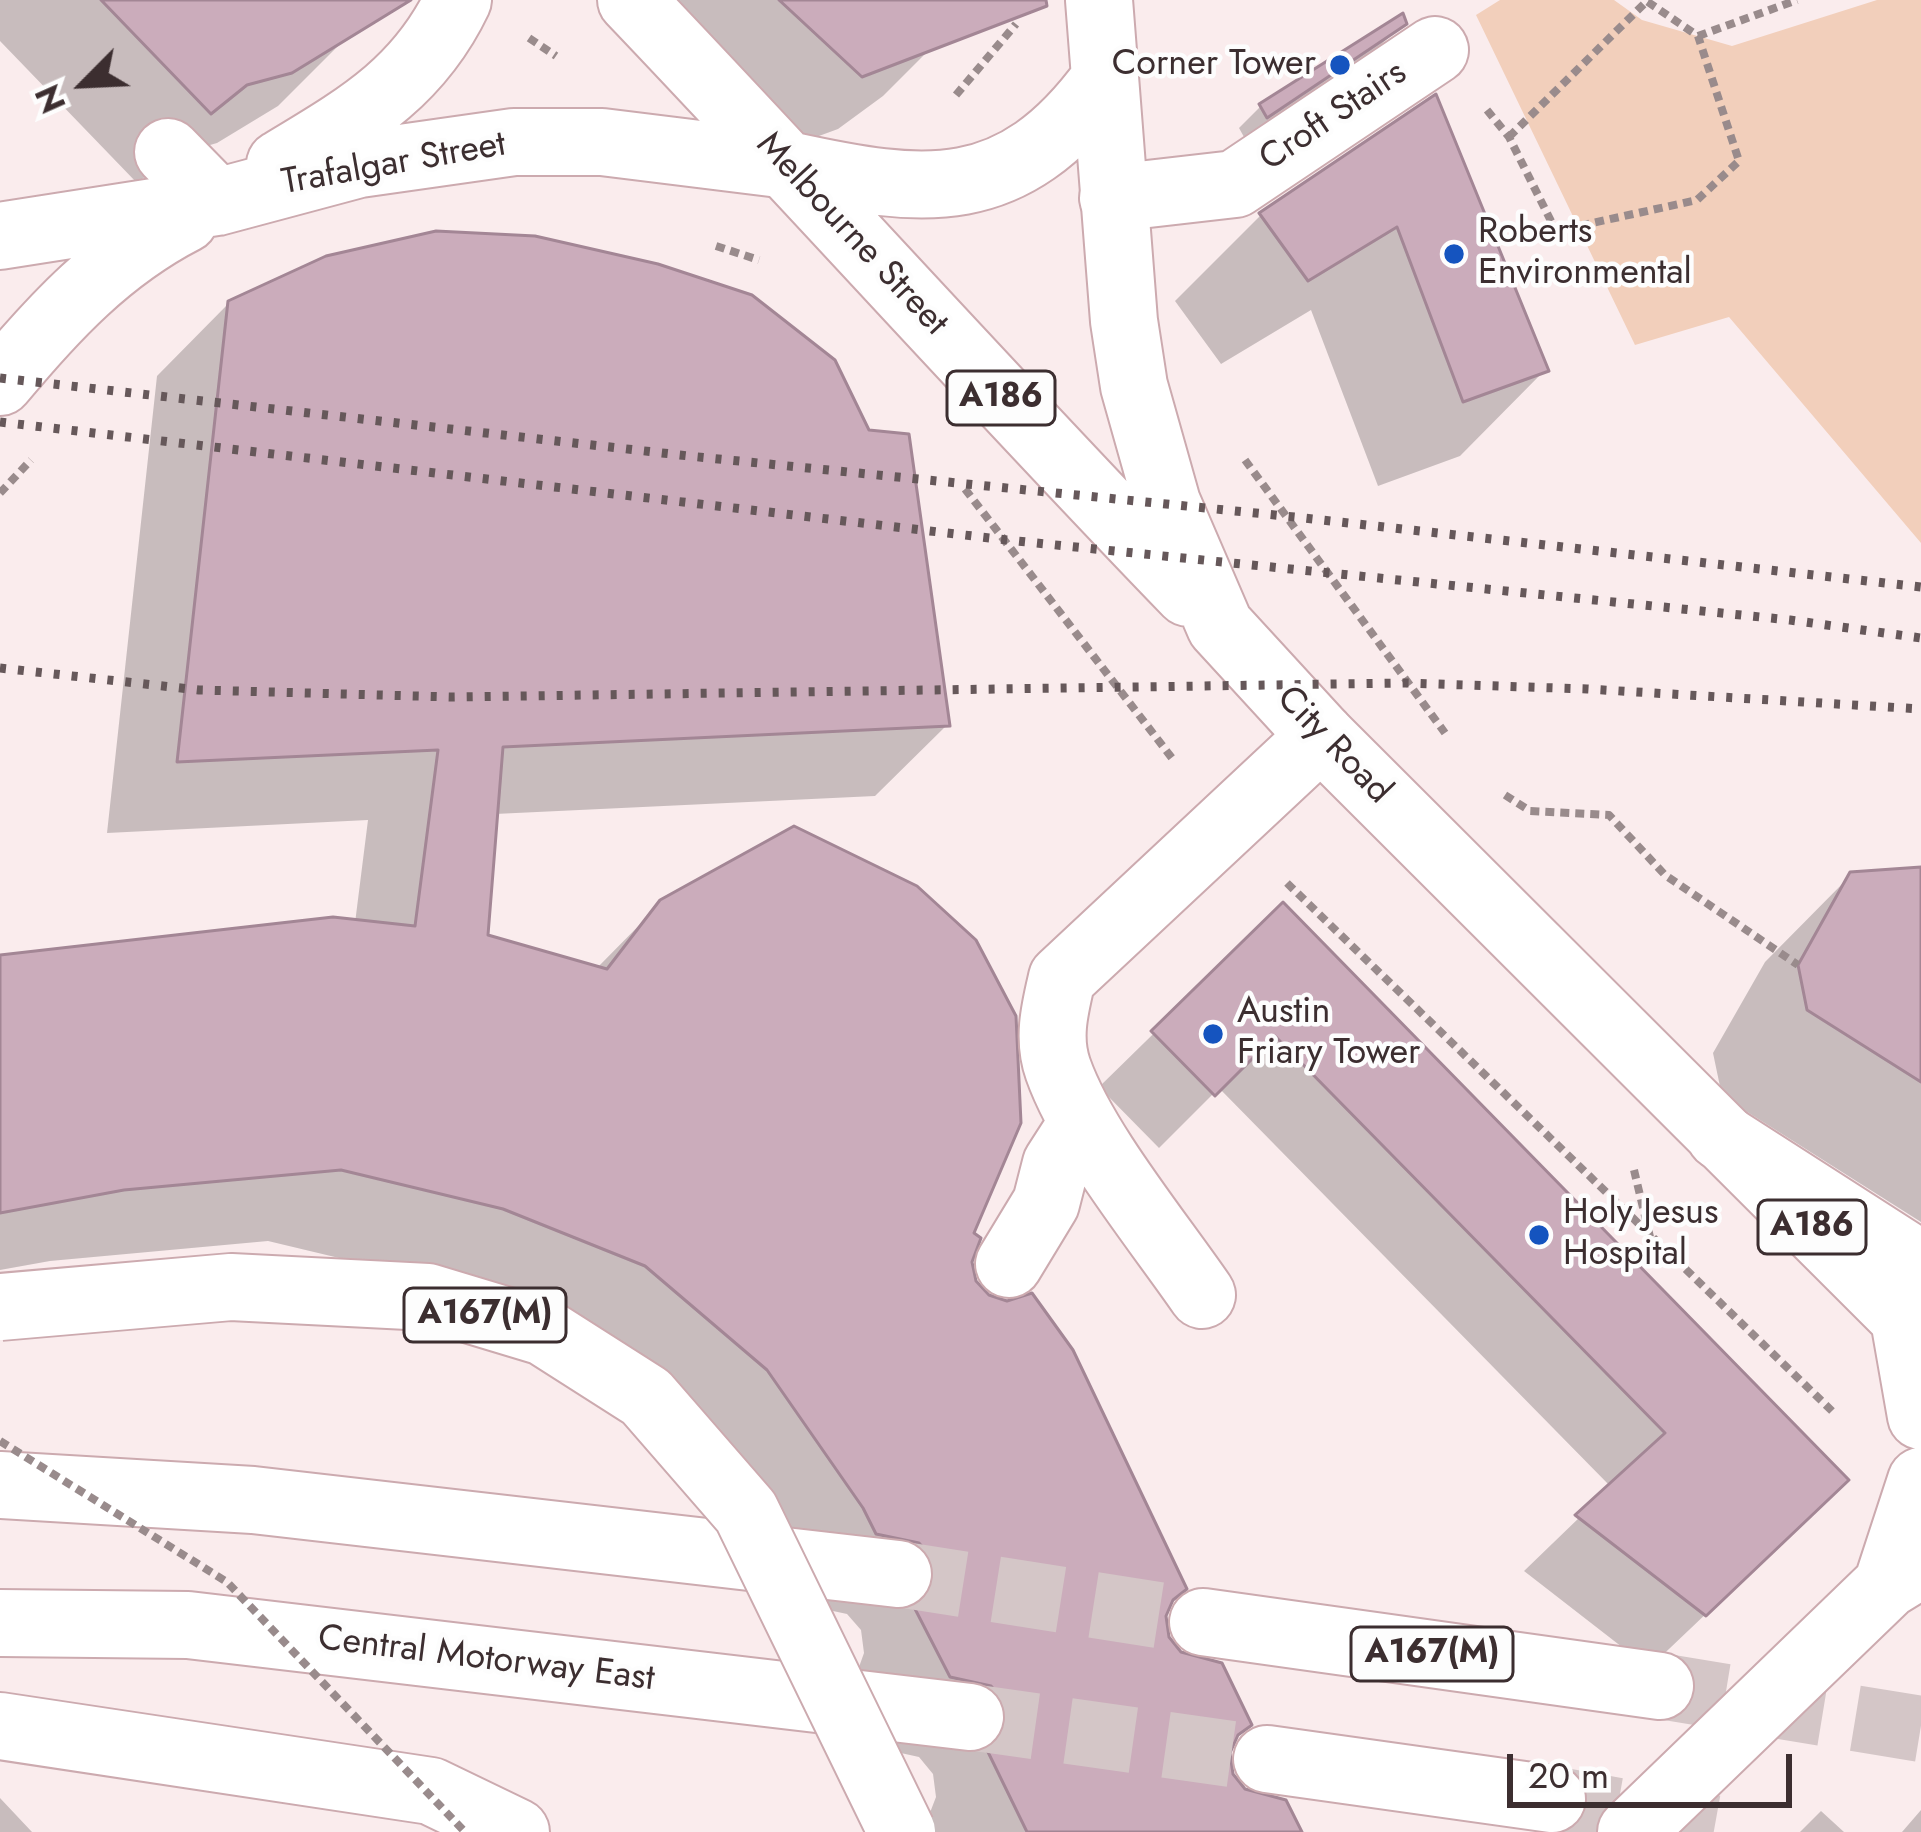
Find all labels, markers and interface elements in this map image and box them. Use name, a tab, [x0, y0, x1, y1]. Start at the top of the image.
north arrow	[24, 24, 144, 144]
place label: Corner Tower	[1112, 43, 1316, 87]
street label: Croft Stairs	[1252, 52, 1416, 182]
marker: Corner Tower	[1327, 52, 1353, 78]
text: N	[24, 77, 77, 120]
street label: Trafalgar Street	[279, 124, 509, 206]
street label: Melbourne Street	[746, 125, 956, 345]
place label: Roberts Environmental	[1478, 211, 1692, 296]
marker: Roberts Environmental	[1441, 241, 1467, 267]
road number: A186	[947, 371, 1055, 425]
street label: City Road	[1266, 678, 1400, 814]
place label: Austin Friary Tower	[1237, 991, 1420, 1076]
marker: Austin Friary Tower	[1200, 1021, 1226, 1047]
place label: Holy Jesus Hospital	[1563, 1192, 1718, 1277]
road number: A186	[1758, 1200, 1866, 1254]
marker: Holy Jesus Hospital	[1526, 1222, 1552, 1248]
road number: A167(M)	[404, 1288, 566, 1342]
street label: Central Motorway East	[315, 1618, 657, 1702]
road number: A167(M)	[1351, 1627, 1513, 1681]
scale bar	[1513, 1730, 1798, 1804]
text: 20 m	[1528, 1749, 1609, 1801]

